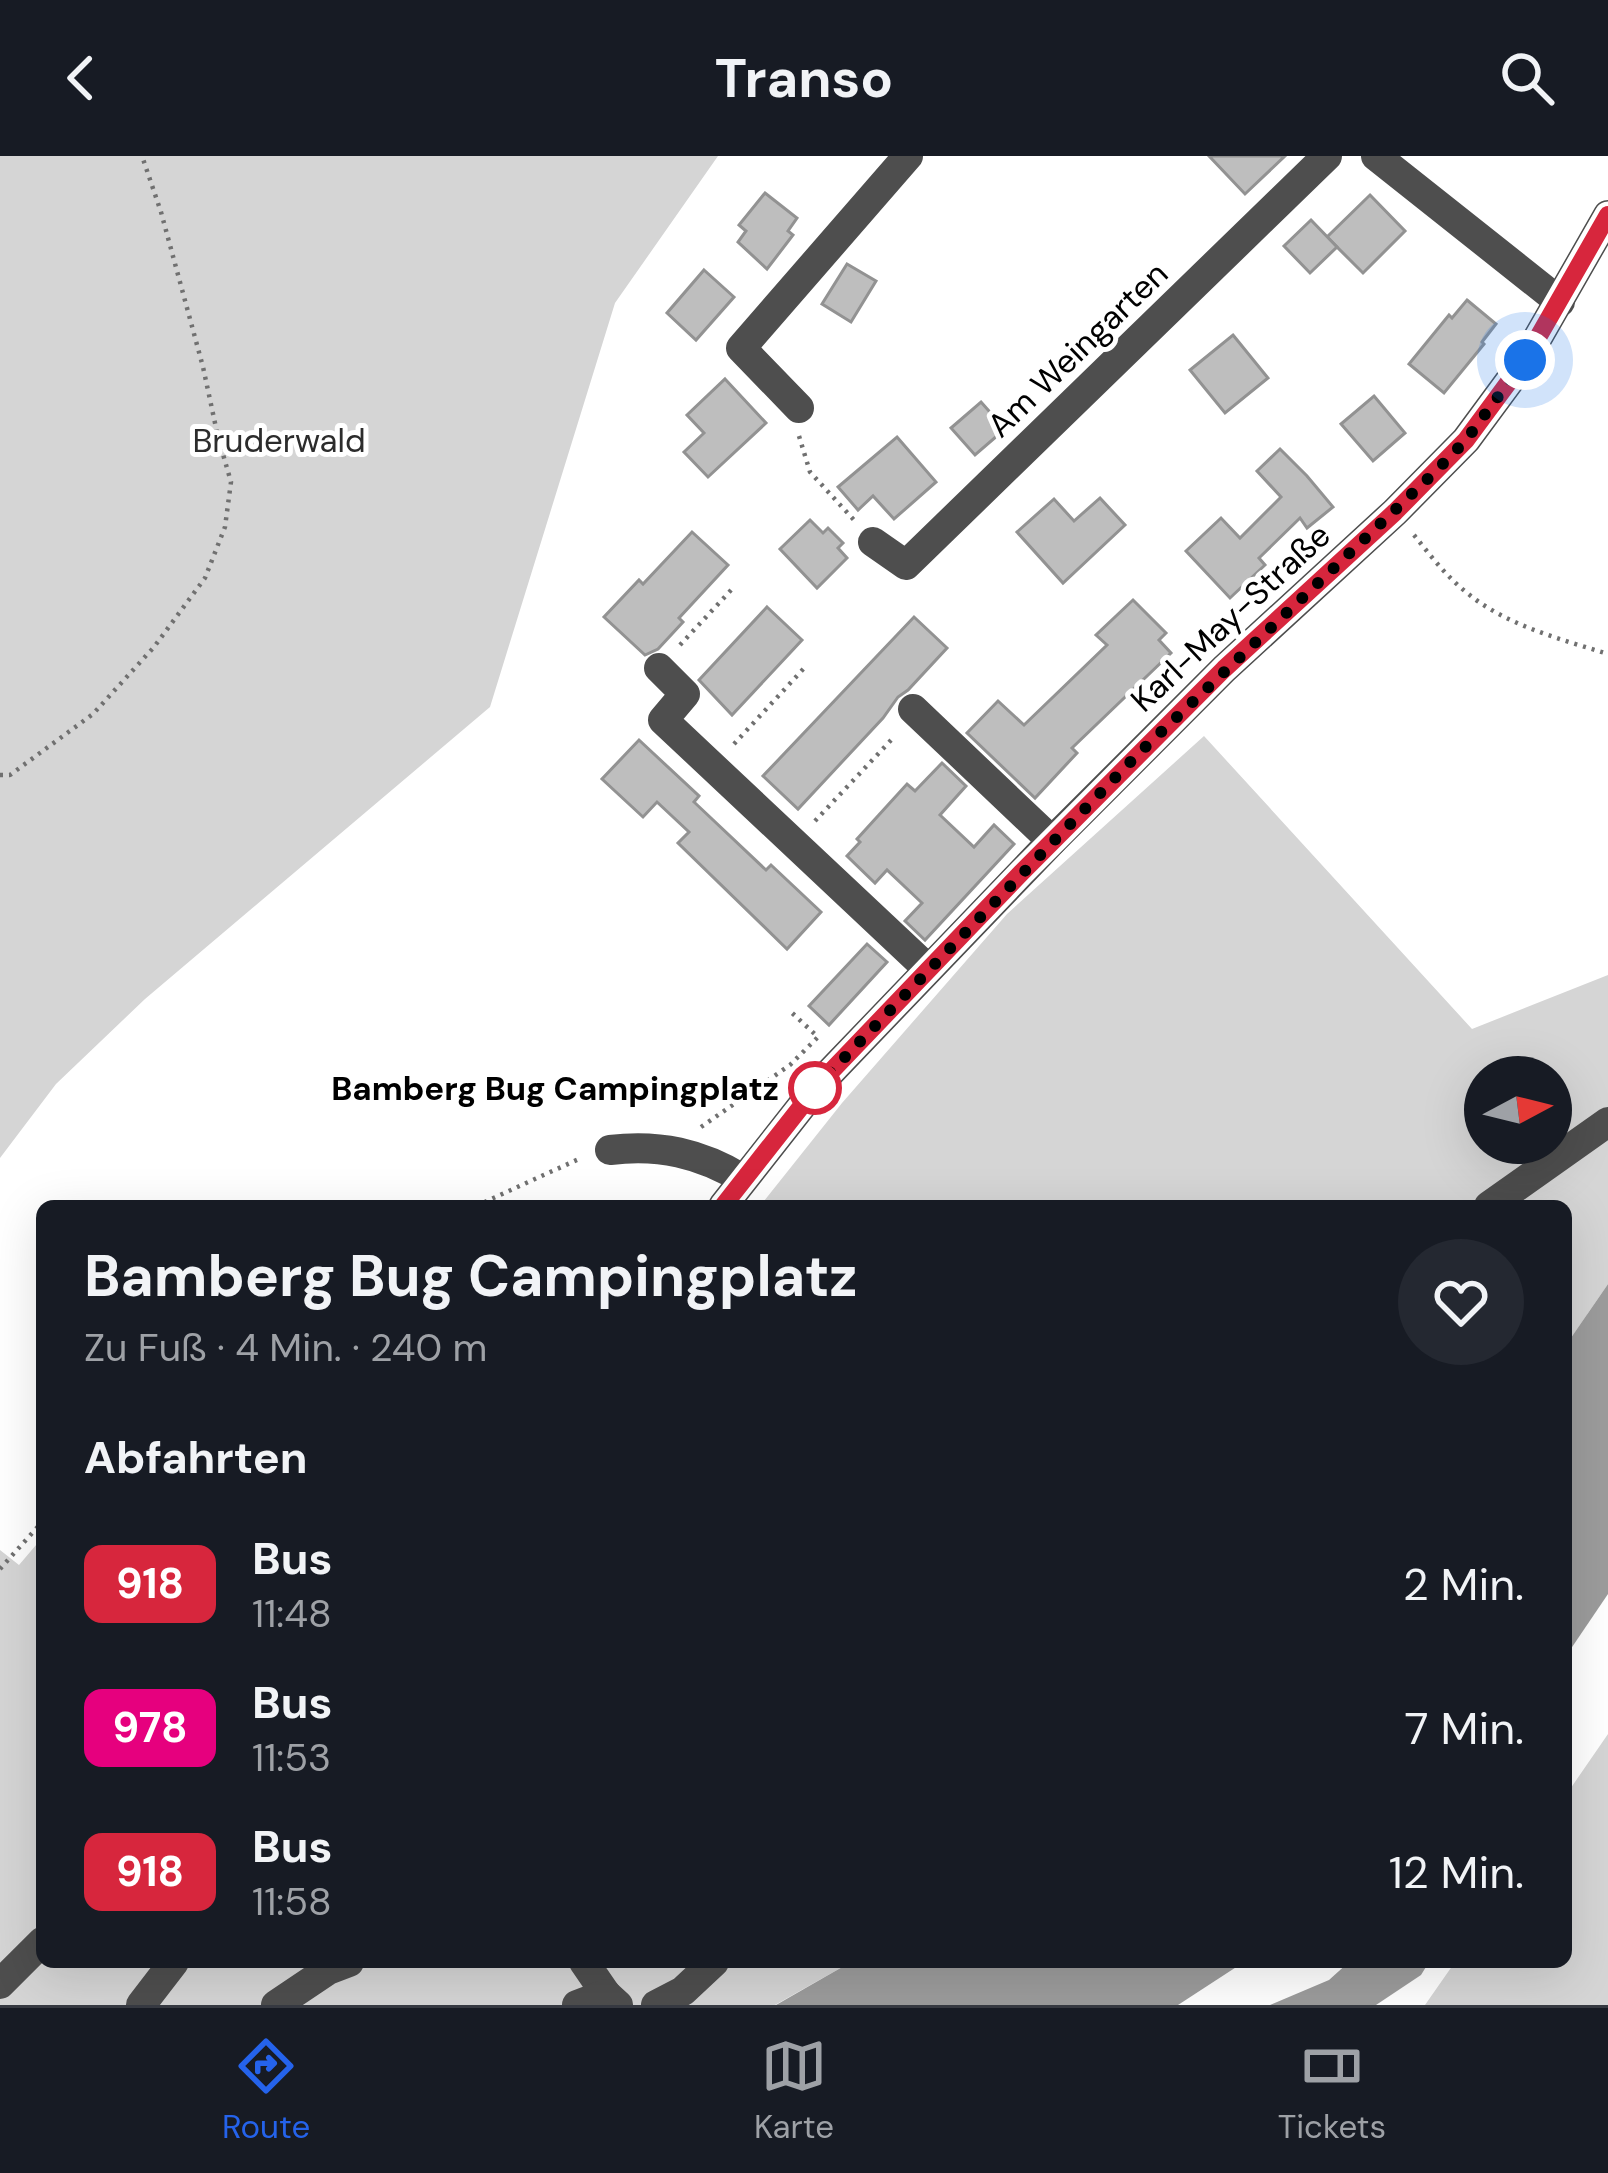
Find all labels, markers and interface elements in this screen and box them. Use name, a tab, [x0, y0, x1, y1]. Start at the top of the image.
text: Transo	[715, 43, 893, 114]
icon: back	[48, 45, 114, 111]
icon: search	[1494, 45, 1560, 111]
street label: Am Weingarten	[978, 252, 1177, 446]
your location	[1495, 330, 1555, 390]
park label: Bruderwald	[192, 419, 366, 462]
street label: Karl-May-Straße	[1121, 514, 1339, 721]
north arrow	[1464, 1056, 1572, 1164]
map controls	[1464, 1056, 1572, 1164]
marker: Bamberg Bug Campingplatz	[790, 1063, 840, 1113]
place label: Bamberg Bug Campingplatz	[331, 1067, 779, 1110]
text: Bamberg Bug Campingplatz	[84, 1239, 857, 1314]
button: heart	[1398, 1239, 1524, 1365]
text: Zu Fuß · 4 Min. · 240 m	[84, 1322, 487, 1373]
text: Abfahrten	[84, 1428, 308, 1487]
text: Bus	[252, 1529, 332, 1588]
text: 2 Min.	[1403, 1555, 1524, 1614]
text: 918	[116, 1556, 184, 1611]
text: 11:48	[252, 1588, 332, 1639]
text: Bus	[252, 1673, 332, 1732]
text: 7 Min.	[1405, 1699, 1524, 1758]
text: 978	[112, 1700, 188, 1755]
text: 11:53	[252, 1732, 331, 1783]
text: Bus	[252, 1817, 332, 1876]
text: 12 Min.	[1389, 1843, 1524, 1902]
text: 918	[116, 1844, 184, 1899]
text: 11:58	[252, 1876, 332, 1927]
tab: Route	[222, 2033, 310, 2148]
tab: Karte	[754, 2033, 834, 2148]
tab: Tickets	[1278, 2033, 1386, 2148]

